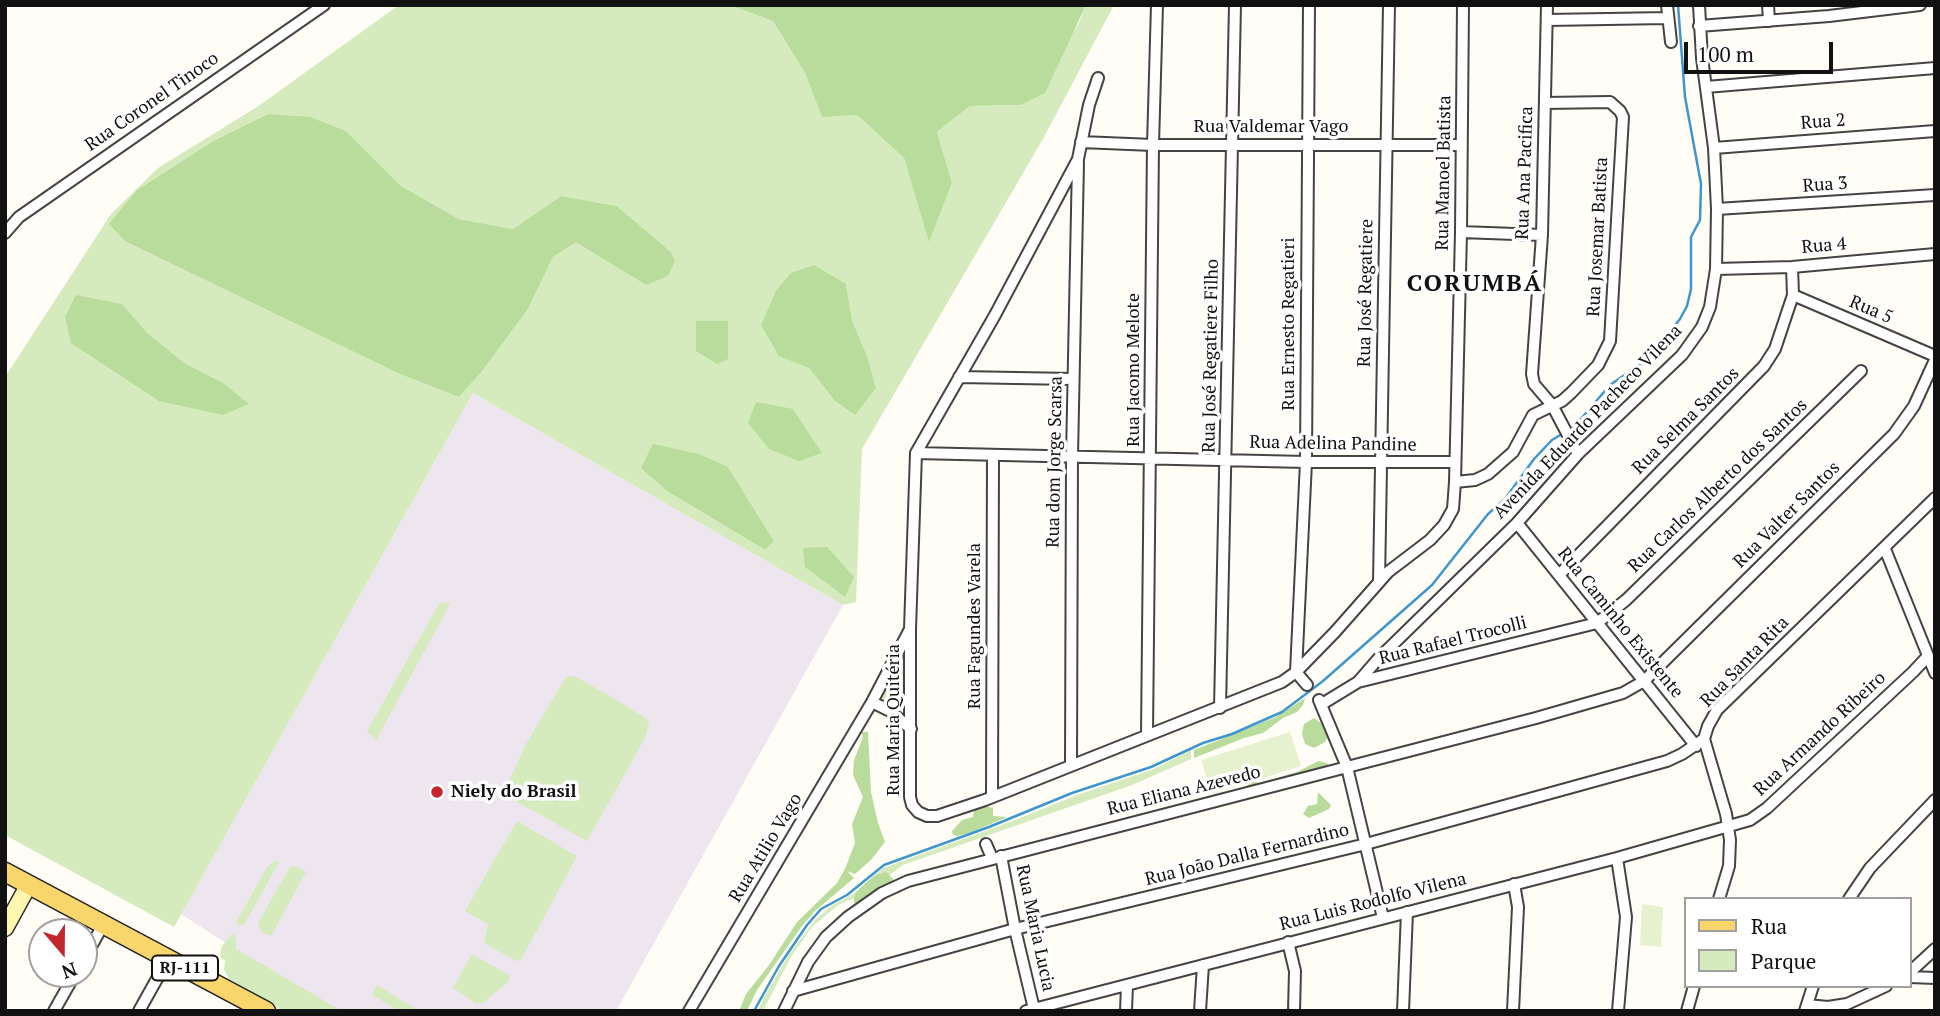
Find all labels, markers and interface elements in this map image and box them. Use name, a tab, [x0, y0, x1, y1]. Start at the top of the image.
scale bar	[1688, 28, 1837, 72]
text: 100 m	[1697, 40, 1754, 68]
street label: Rua Coronel Tinoco	[81, 48, 223, 156]
street label: Rua Manoel Batista	[1432, 95, 1456, 251]
street label: Rua Ana Pacifica	[1512, 106, 1538, 240]
street label: Rua 2	[1800, 110, 1846, 134]
street label: Rua Valdemar Vago	[1194, 116, 1348, 138]
street label: Rua Josemar Batista	[1583, 157, 1613, 317]
street label: Rua 3	[1802, 173, 1848, 197]
street label: Rua José Regatiere	[1354, 219, 1378, 367]
street label: Rua 4	[1801, 233, 1847, 259]
street label: Rua Ernesto Regatieri	[1278, 237, 1300, 411]
street label: Rua José Regatiere Filho	[1199, 259, 1223, 453]
district label: CORUMBÁ	[1408, 270, 1542, 298]
street label: Rua 5	[1846, 291, 1896, 329]
street label: Rua Jacomo Melote	[1123, 293, 1145, 447]
street label: Avenida Eduardo Pacheco Vilena	[1489, 320, 1687, 524]
street label: Rua Selma Santos	[1628, 363, 1744, 479]
street label: Rua dom Jorge Scarsa	[1043, 376, 1067, 548]
street label: Rua Carlos Alberto dos Santos	[1624, 395, 1812, 577]
street label: Rua Adelina Pandine	[1249, 432, 1417, 456]
street label: Rua Valter Santos	[1729, 457, 1845, 573]
street label: Rua Fagundes Varela	[964, 543, 986, 709]
street label: Rua Caminho Existente	[1553, 543, 1687, 703]
street label: Rua Rafael Trocolli	[1377, 612, 1529, 670]
street label: Rua Santa Rita	[1696, 612, 1794, 712]
street label: Rua Maria Quitéria	[883, 644, 905, 796]
street label: Rua Armando Ribeiro	[1750, 667, 1890, 801]
street label: Rua Eliana Azevedo	[1105, 762, 1263, 820]
place label: Niely do Brasil	[451, 781, 577, 803]
marker: Niely do Brasil	[429, 784, 445, 800]
street label: Rua Atilio Vago	[725, 790, 807, 906]
street label: Rua João Dalla Fernardino	[1143, 819, 1351, 891]
street label: Rua Maria Lucia	[1011, 863, 1059, 993]
street label: Rua Luis Rodolfo Vilena	[1277, 868, 1469, 936]
legend	[1685, 897, 1912, 988]
text: Rua	[1751, 912, 1787, 940]
north arrow	[28, 918, 98, 988]
text: Parque	[1751, 947, 1816, 975]
road number: RJ-111	[152, 956, 218, 980]
text: N	[59, 957, 81, 986]

